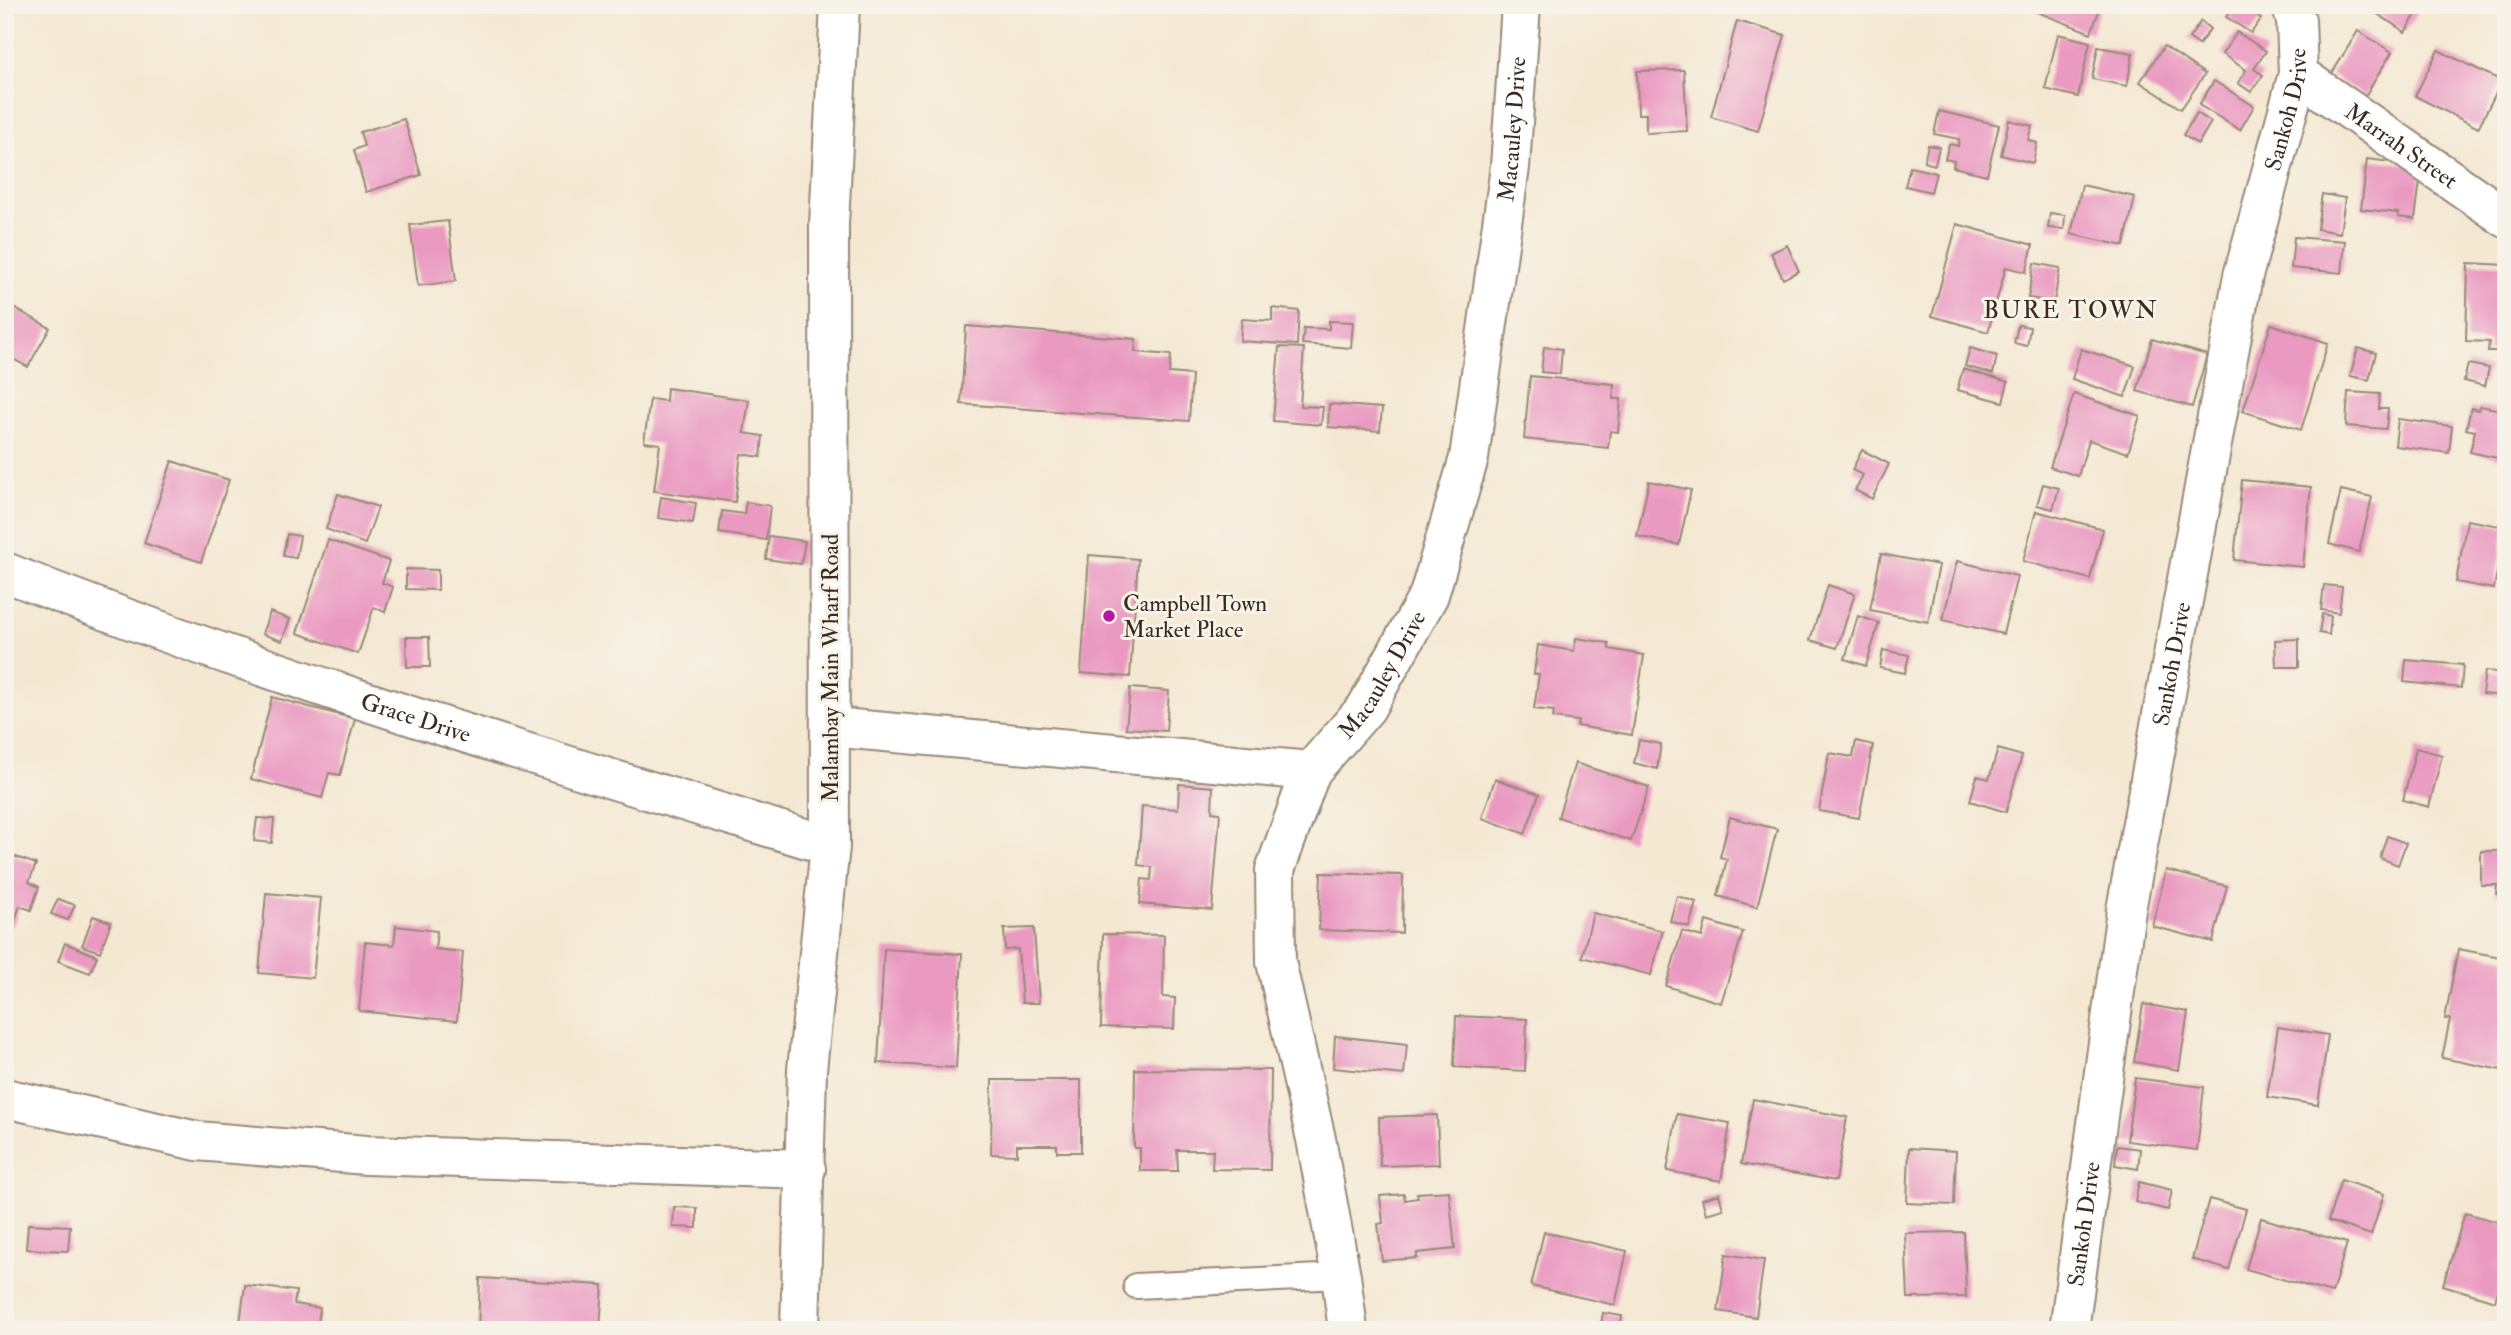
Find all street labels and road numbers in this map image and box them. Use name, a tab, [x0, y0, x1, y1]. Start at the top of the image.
street label: Sankoh Drive	[2258, 47, 2312, 174]
street label: Macauley Drive	[1491, 55, 1532, 203]
street label: Marrah Street	[2340, 97, 2464, 195]
street label: Malambay Main Wharf Road	[816, 534, 845, 802]
street label: Sankoh Drive	[2146, 599, 2197, 728]
street label: Macauley Drive	[1332, 605, 1432, 745]
street label: Grace Drive	[357, 686, 475, 749]
street label: Sankoh Drive	[2061, 1160, 2106, 1288]

